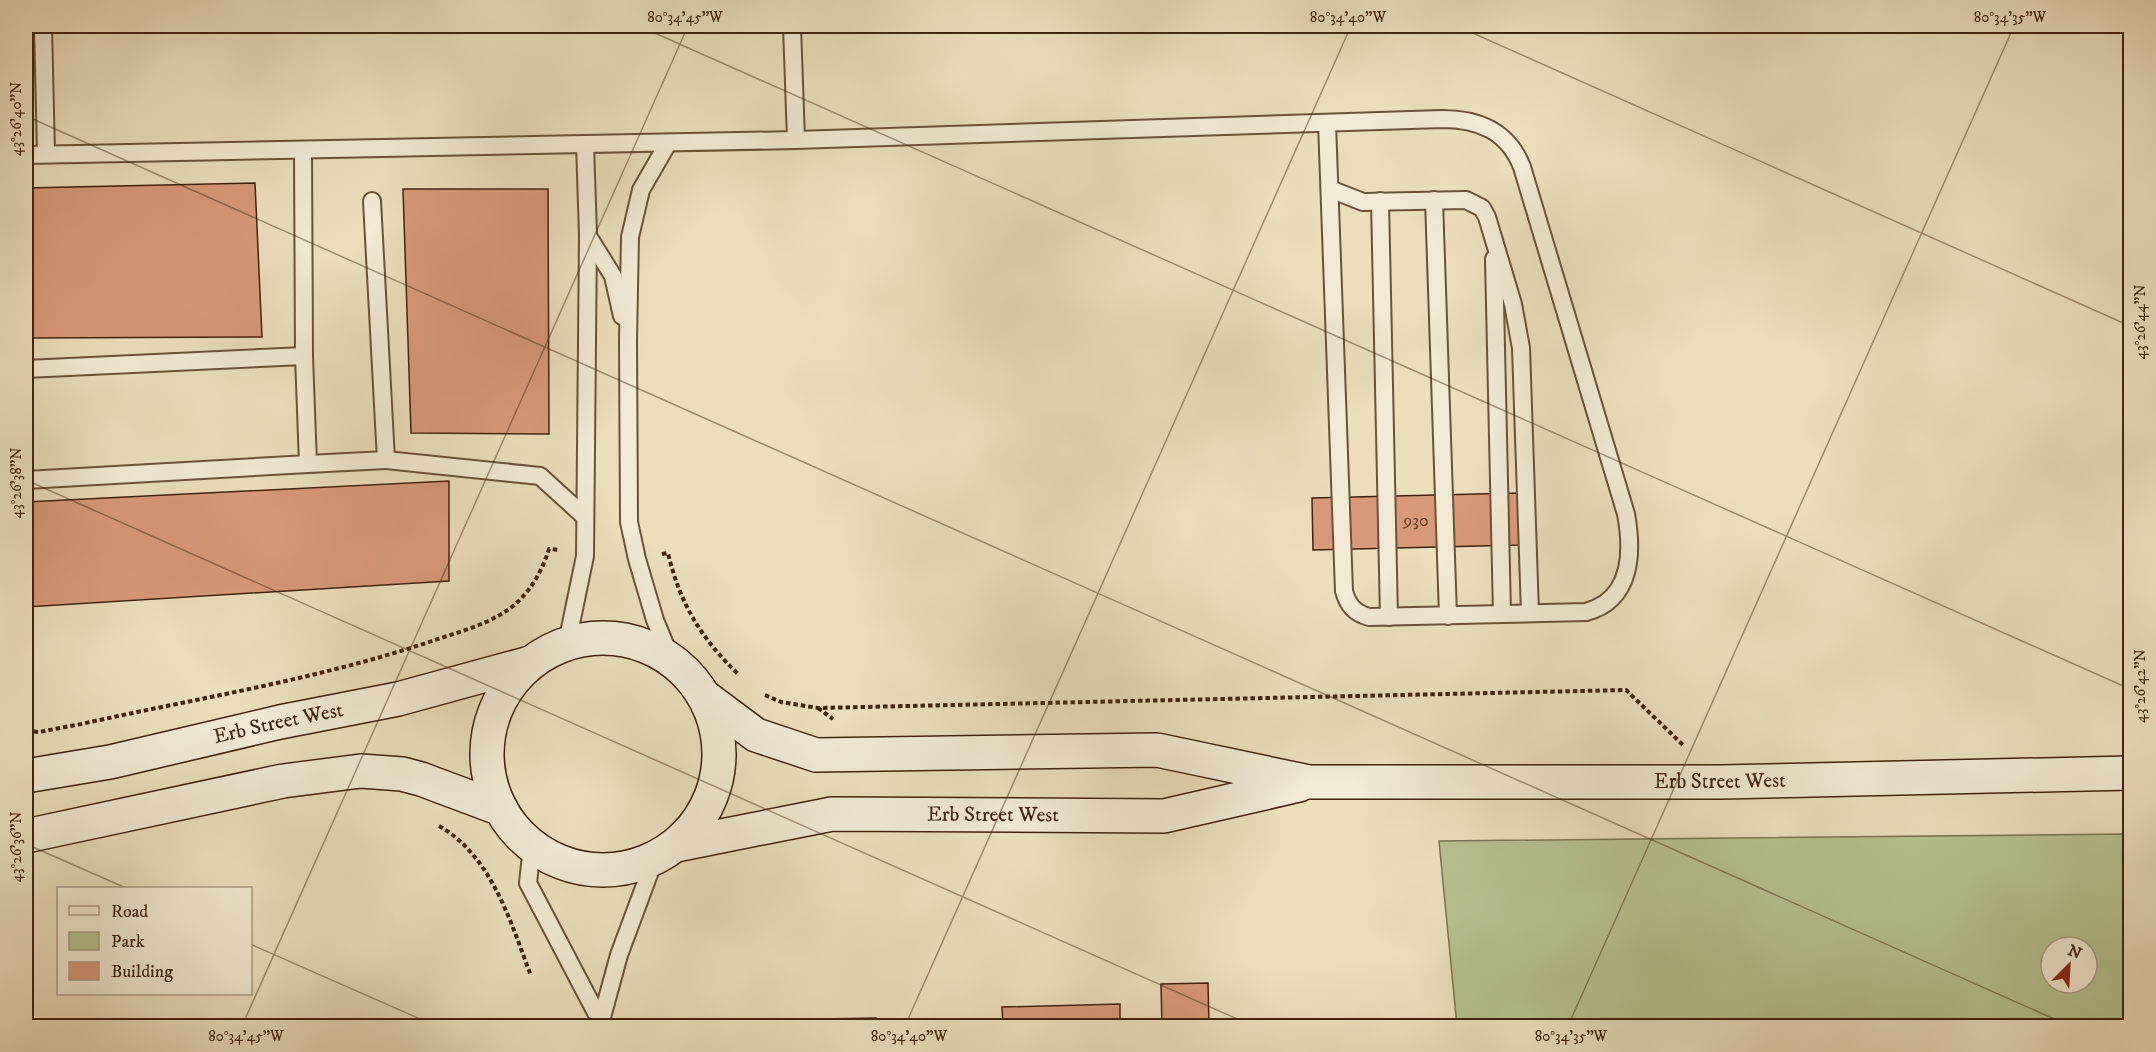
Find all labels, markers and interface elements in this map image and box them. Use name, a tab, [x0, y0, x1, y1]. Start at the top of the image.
text: 80°34'45"W	[647, 8, 723, 27]
text: 80°34'40"W	[1310, 8, 1386, 27]
text: 80°34'35"W	[1974, 8, 2047, 27]
text: 43°26'40"N	[7, 82, 26, 156]
text: 43°26'44"N	[2131, 284, 2150, 360]
text: 43°26'38"N	[7, 448, 26, 518]
house number: 930	[1402, 510, 1429, 532]
text: 43°26'42"N	[2131, 649, 2150, 723]
street label: Erb Street West	[211, 697, 346, 750]
street label: Erb Street West	[1654, 768, 1786, 795]
street label: Erb Street West	[927, 802, 1059, 828]
text: 43°26'36"N	[7, 811, 26, 883]
legend	[57, 887, 252, 995]
text: Road	[111, 901, 148, 923]
text: Park	[111, 931, 145, 953]
north arrow	[2039, 935, 2099, 995]
text: N	[2065, 940, 2085, 964]
text: Building	[111, 961, 173, 983]
text: 80°34'45"W	[208, 1027, 284, 1046]
text: 80°34'40"W	[871, 1027, 947, 1046]
text: 80°34'35"W	[1535, 1027, 1608, 1046]

